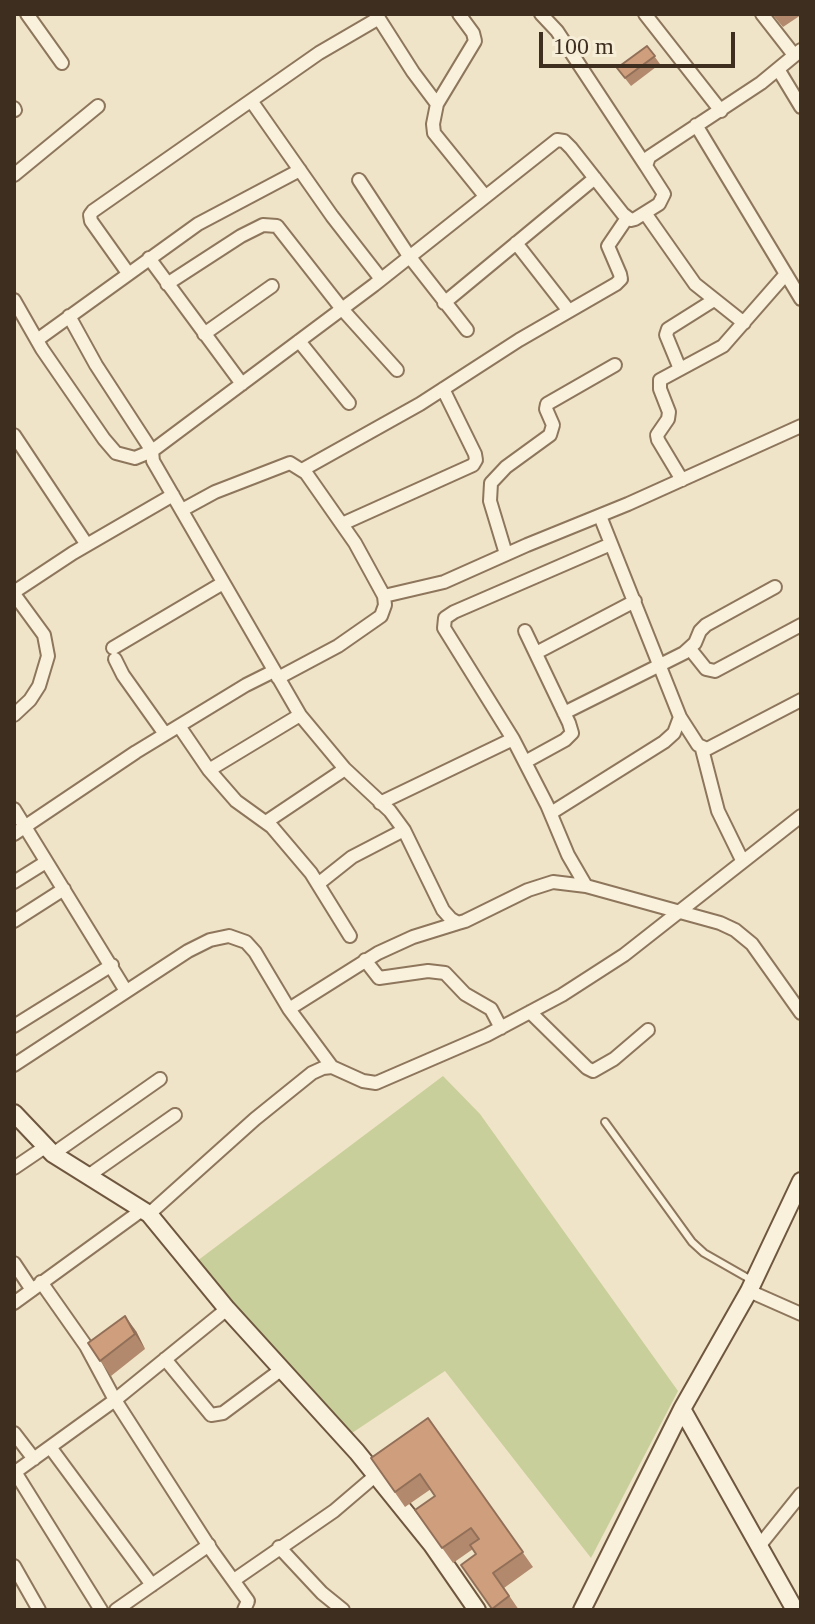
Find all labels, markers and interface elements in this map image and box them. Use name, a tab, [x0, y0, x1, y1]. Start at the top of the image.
scale bar	[543, 16, 739, 66]
text: 100 m	[553, 33, 614, 59]

